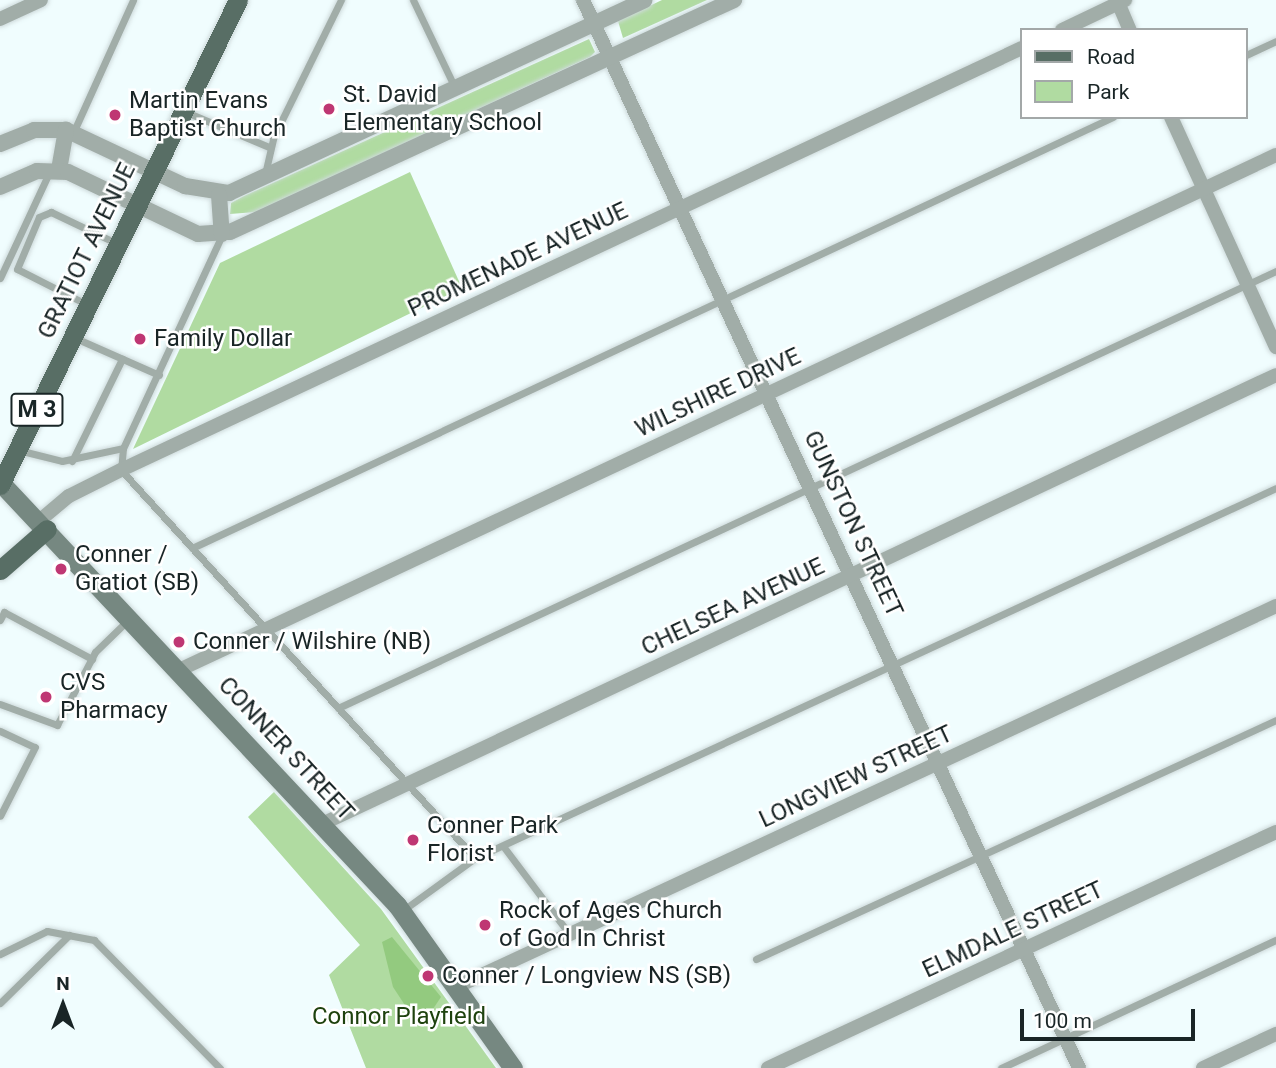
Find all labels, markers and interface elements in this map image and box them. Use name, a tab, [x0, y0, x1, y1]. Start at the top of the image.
legend	[1020, 28, 1248, 119]
text: Road	[1087, 45, 1135, 69]
text: Park	[1087, 80, 1129, 104]
place label: St. David Elementary School	[343, 81, 542, 137]
place label: Martin Evans Baptist Church	[129, 87, 286, 143]
marker: St. David Elementary School	[321, 101, 337, 117]
marker: Martin Evans Baptist Church	[107, 107, 123, 123]
street label: GRATIOT AVENUE	[32, 158, 142, 344]
street label: PROMENADE AVENUE	[403, 196, 633, 324]
place label: Family Dollar	[154, 325, 292, 353]
marker: Family Dollar	[132, 331, 148, 347]
street label: WILSHIRE DRIVE	[631, 342, 805, 444]
road number: M 3	[9, 390, 65, 430]
street label: GUNSTON STREET	[797, 426, 909, 622]
place label: Conner / Gratiot (SB)	[75, 541, 199, 597]
street label: CHELSEA AVENUE	[637, 552, 829, 662]
marker: Conner / Gratiot (SB)	[53, 561, 69, 577]
place label: Conner / Wilshire (NB)	[193, 628, 431, 656]
marker: Conner / Wilshire (NB)	[171, 634, 187, 650]
place label: CVS Pharmacy	[60, 669, 168, 725]
street label: CONNER STREET	[212, 671, 360, 827]
marker: CVS Pharmacy	[38, 689, 54, 705]
street label: LONGVIEW STREET	[755, 720, 957, 834]
place label: Conner Park Florist	[427, 812, 558, 868]
marker: Conner Park Florist	[405, 832, 421, 848]
street label: ELMDALE STREET	[918, 875, 1108, 985]
place label: Rock of Ages Church of God In Christ	[499, 897, 722, 953]
marker: Rock of Ages Church of God In Christ	[477, 917, 493, 933]
place label: Conner / Longview NS (SB)	[442, 962, 731, 990]
marker: Conner / Longview NS (SB)	[420, 968, 436, 984]
north arrow	[28, 970, 98, 1040]
text: N	[56, 972, 70, 995]
scale bar	[1024, 995, 1199, 1038]
park label: Connor Playfield	[312, 1003, 486, 1031]
text: 100 m	[1033, 1009, 1092, 1033]

